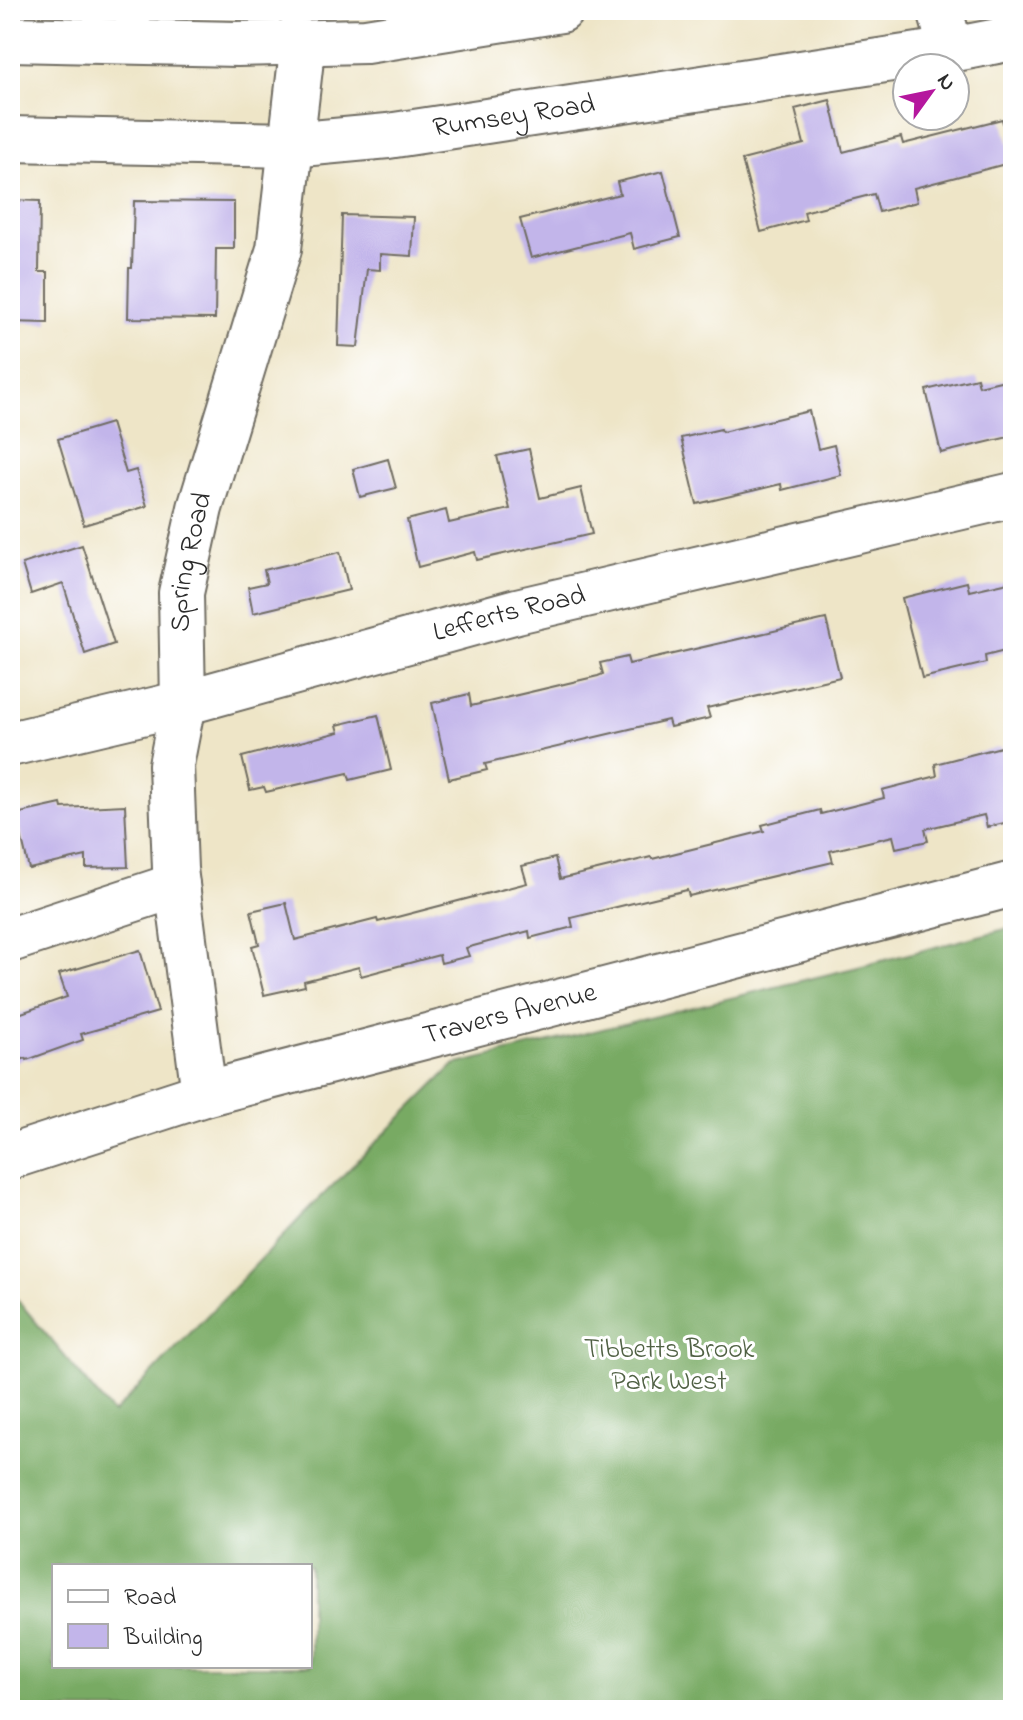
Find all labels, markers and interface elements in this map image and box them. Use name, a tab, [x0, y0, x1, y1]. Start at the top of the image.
north arrow	[891, 52, 971, 132]
text: N	[928, 68, 963, 98]
street label: Rumsey Road	[430, 84, 598, 149]
street label: Spring Road	[160, 487, 224, 632]
street label: Lefferts Road	[428, 575, 590, 654]
street label: Travers Avenue	[419, 972, 602, 1057]
park label: Tibbetts Brook Park West	[584, 1330, 755, 1403]
legend	[52, 1564, 312, 1668]
text: Road	[124, 1581, 177, 1616]
text: Building	[123, 1621, 203, 1656]

